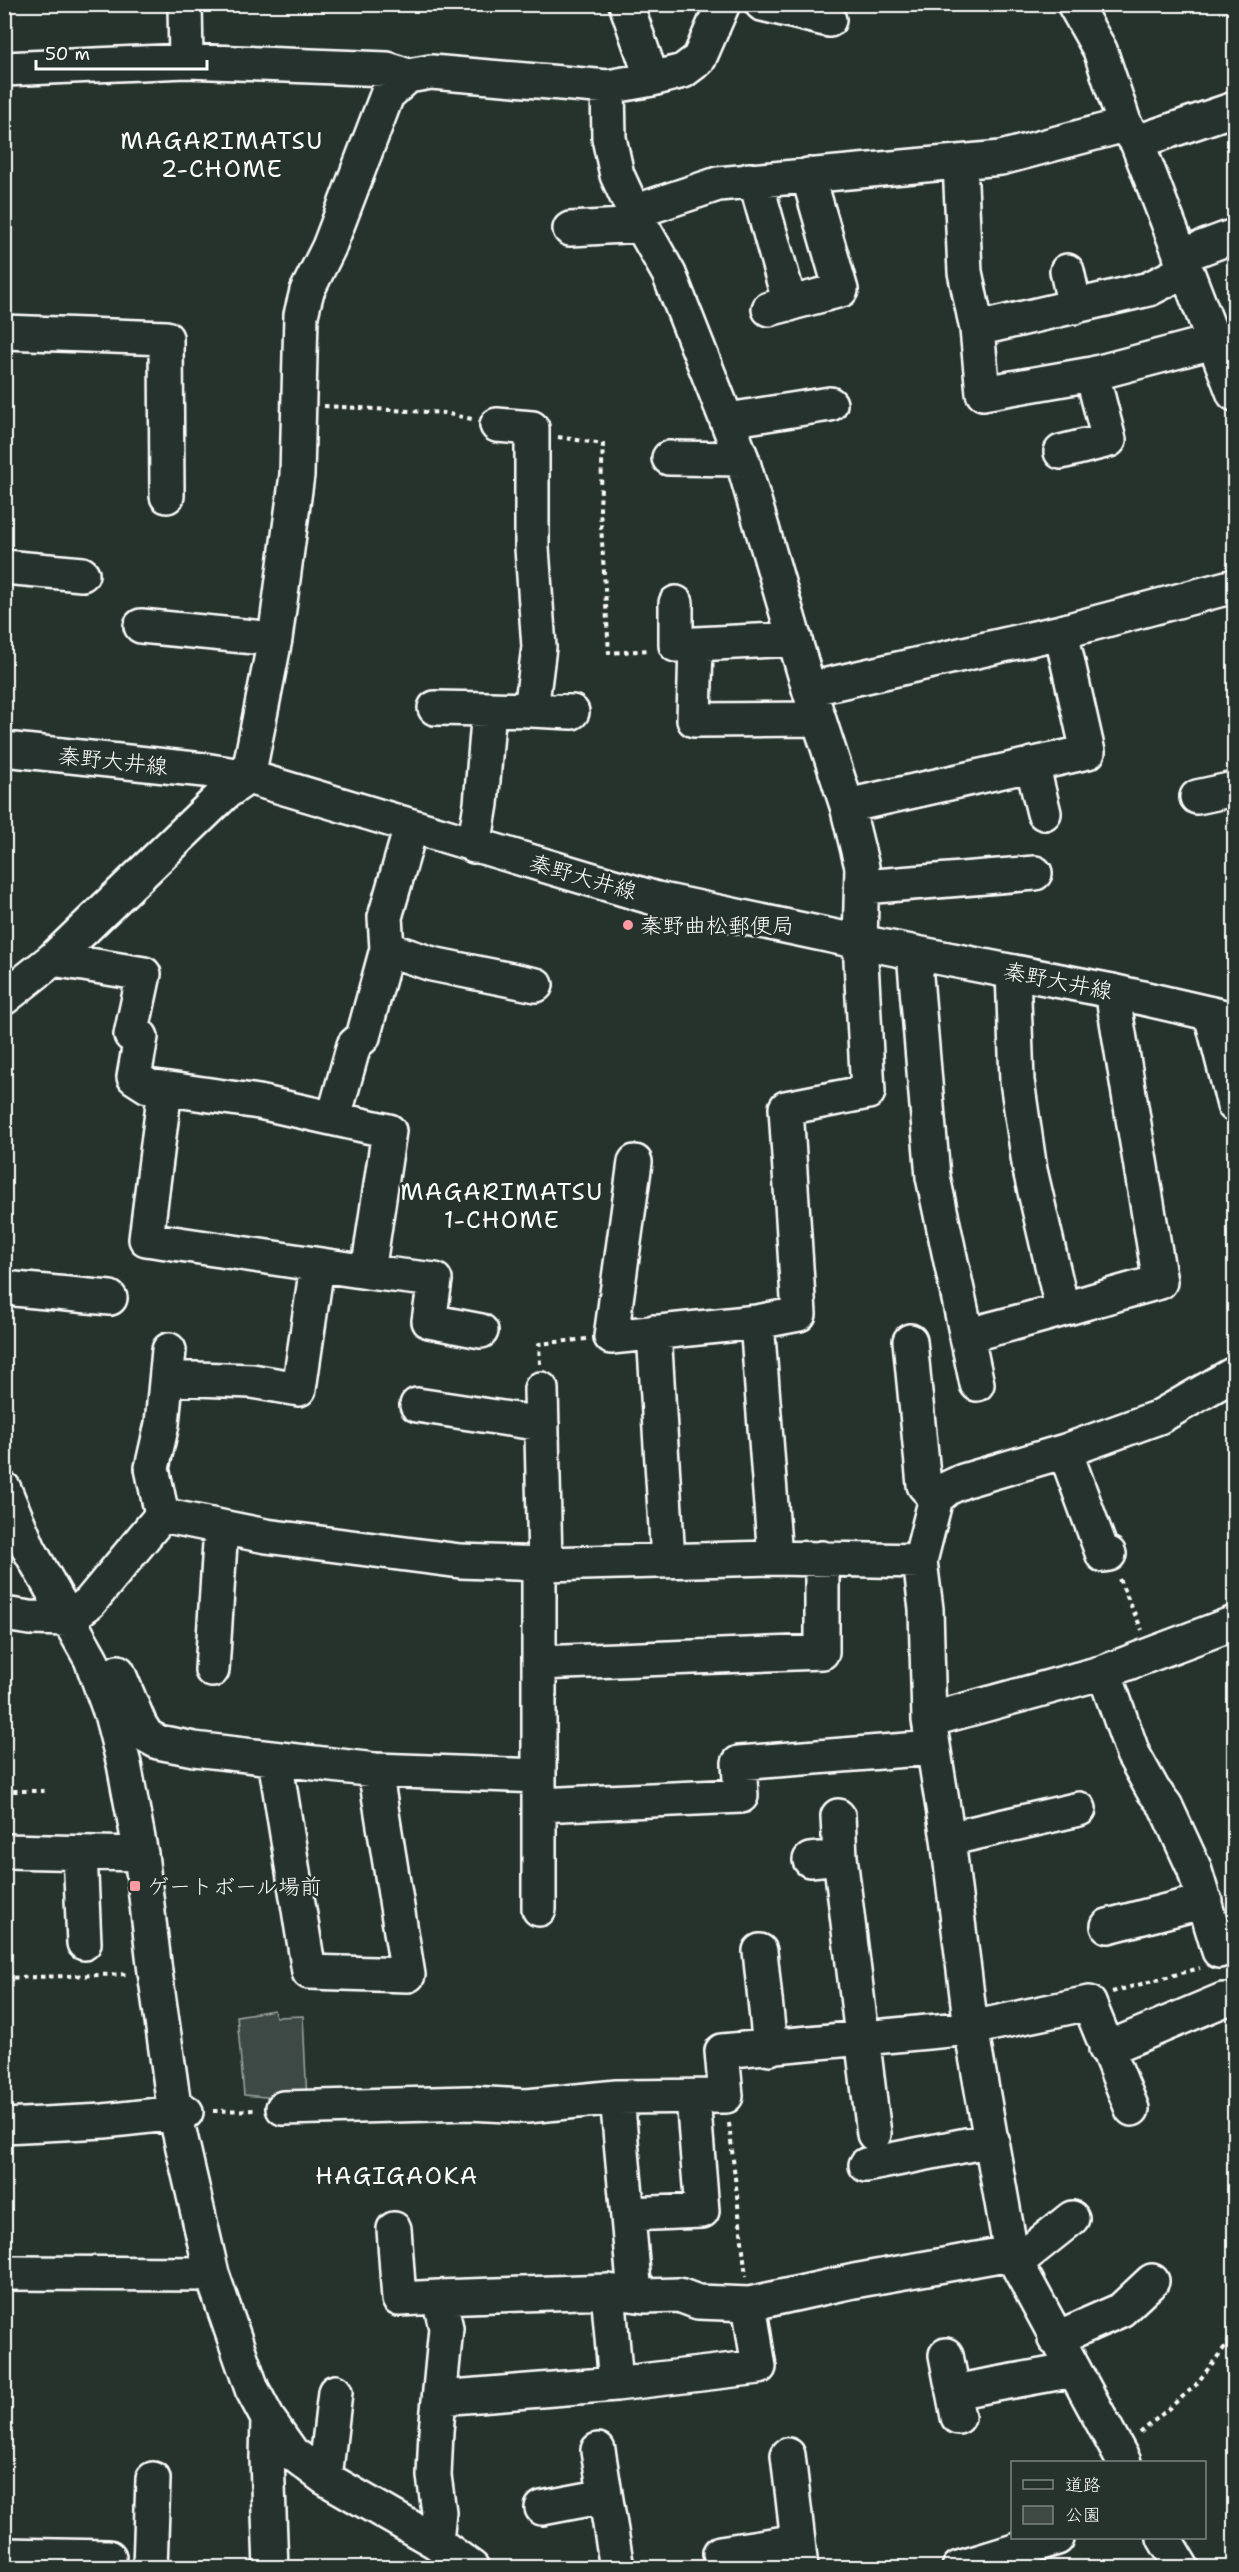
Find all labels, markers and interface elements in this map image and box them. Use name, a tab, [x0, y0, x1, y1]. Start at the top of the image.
scale bar	[36, 33, 207, 71]
text: 50 m	[45, 42, 90, 66]
district label: MAGARIMATSU 2-CHOME	[120, 125, 324, 185]
street label: 秦野大井線	[57, 741, 169, 781]
street label: 秦野大井線	[526, 848, 640, 906]
place label: 秦野曲松郵便局	[640, 911, 794, 940]
marker: 秦野曲松郵便局	[621, 918, 635, 932]
street label: 秦野大井線	[1001, 956, 1115, 1006]
district label: MAGARIMATSU 1-CHOME	[400, 1176, 604, 1236]
place label: ゲートボール場前	[147, 1872, 322, 1901]
marker: ゲートボール場前	[128, 1879, 142, 1893]
district label: HAGIGAOKA	[315, 2160, 479, 2192]
legend	[1011, 2461, 1206, 2539]
text: 道路	[1065, 2473, 1101, 2497]
text: 公園	[1065, 2503, 1101, 2527]

